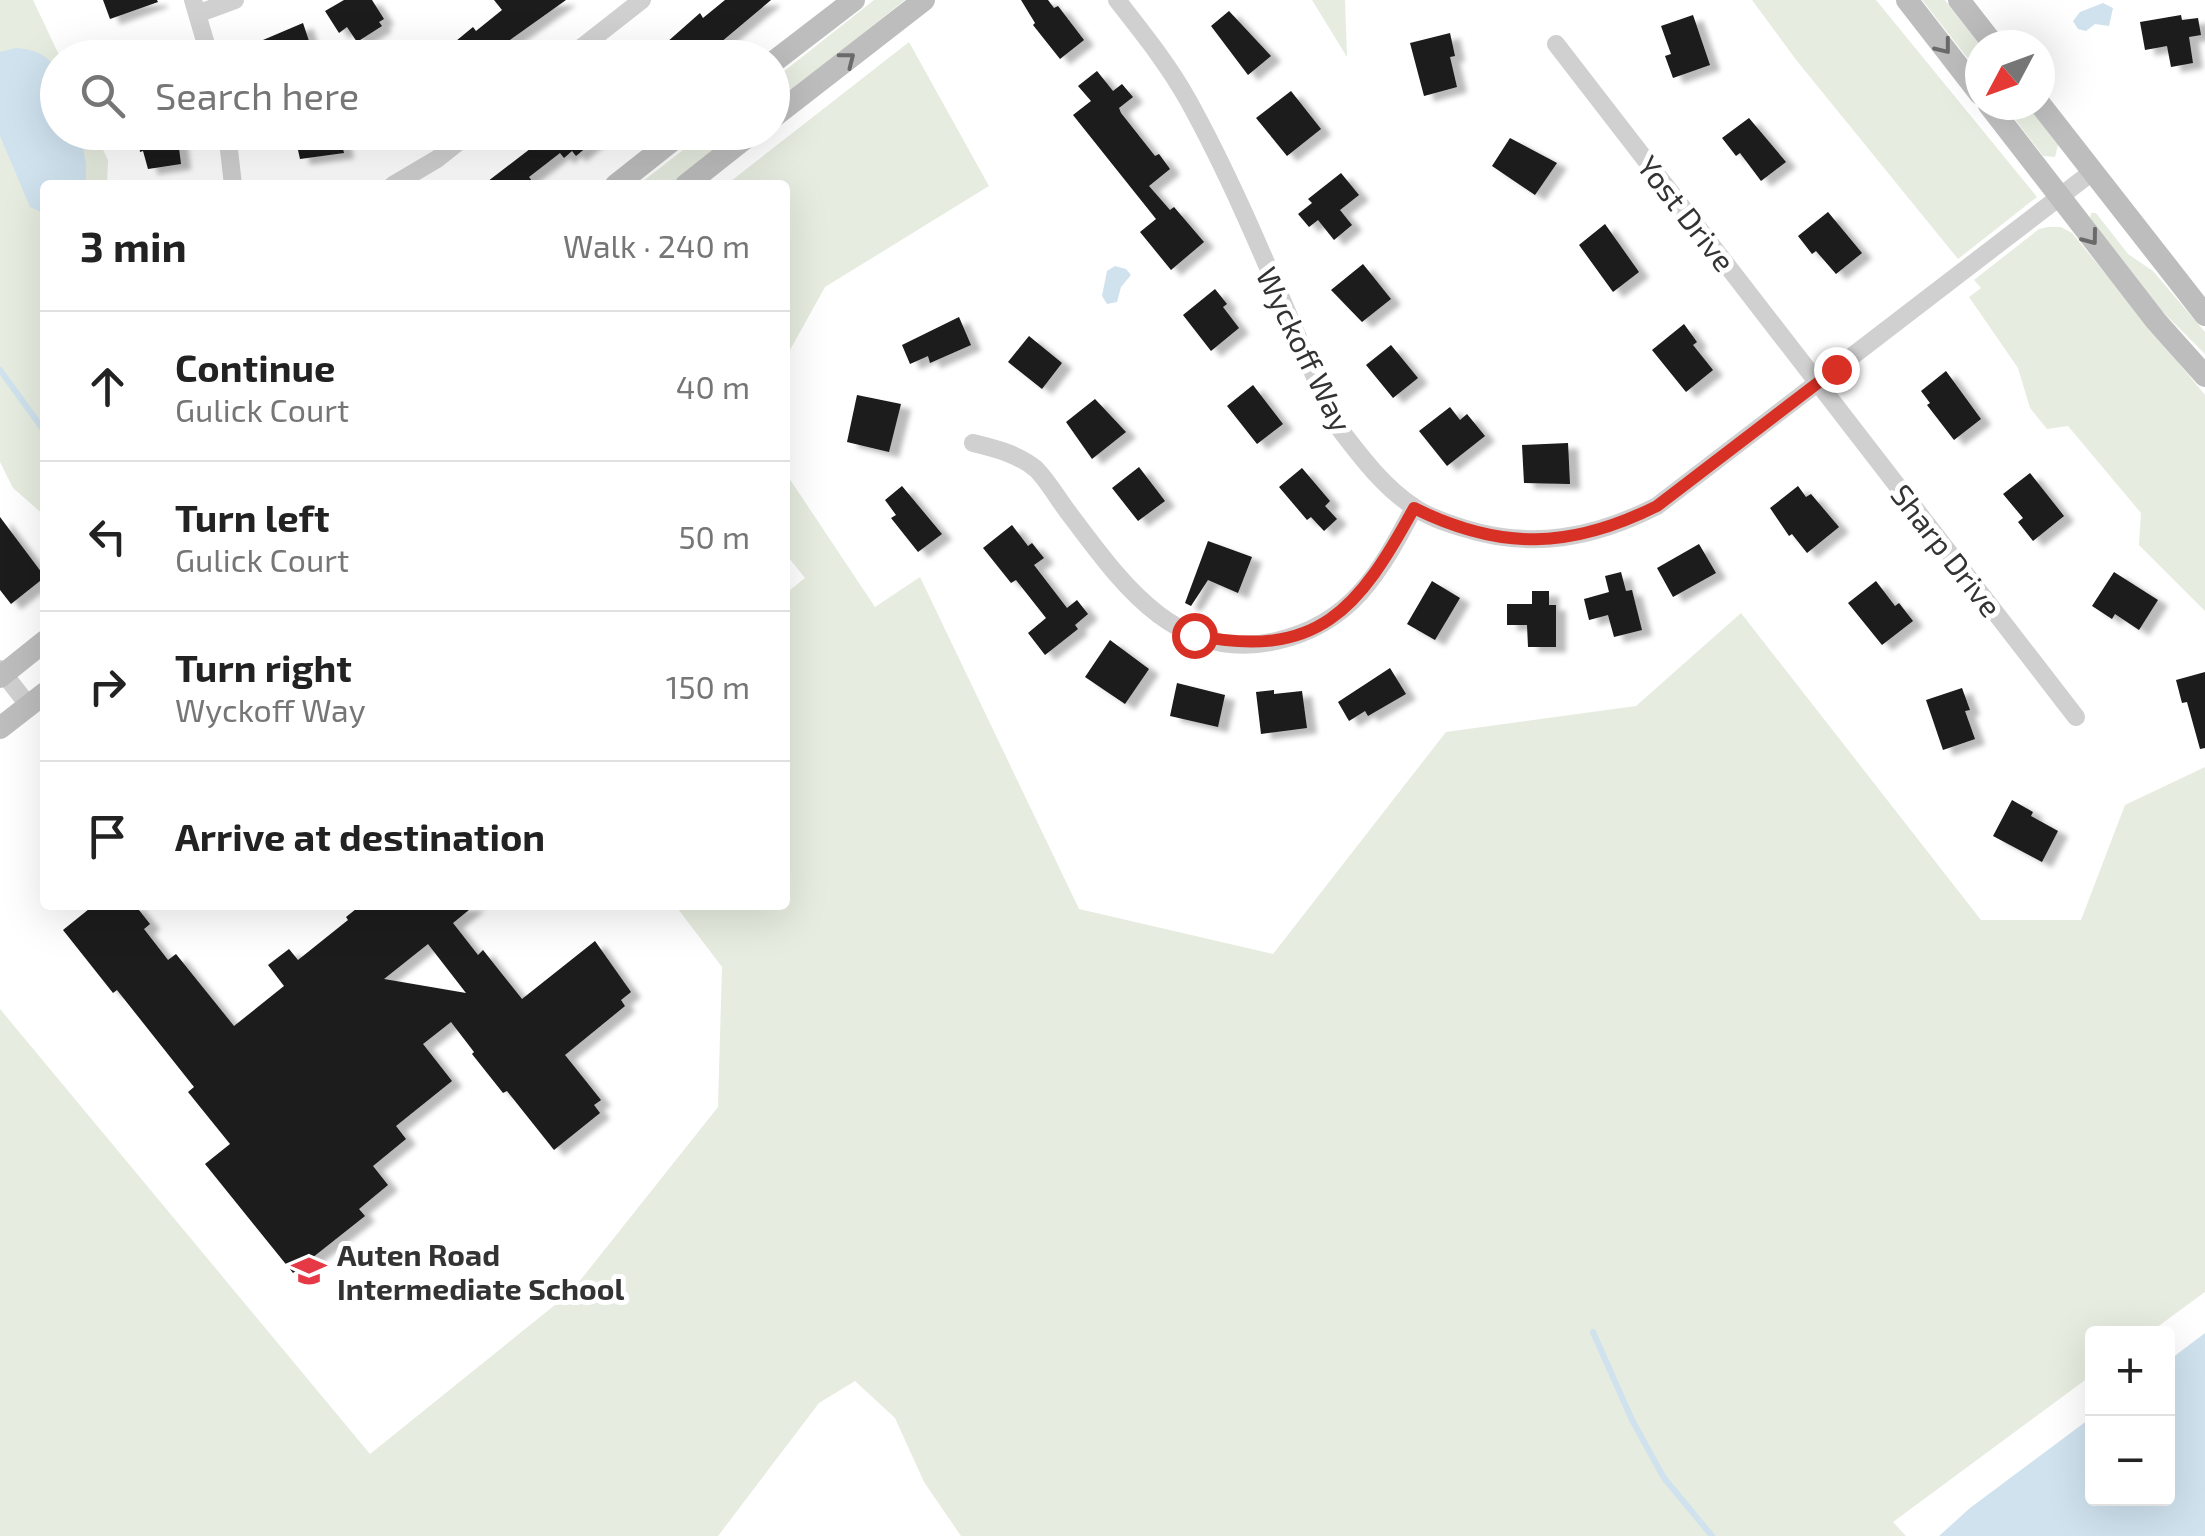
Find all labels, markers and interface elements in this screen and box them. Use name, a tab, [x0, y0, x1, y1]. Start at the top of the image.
north arrow	[1965, 30, 2055, 120]
one-way arrow	[1932, 36, 1949, 54]
search box	[40, 40, 790, 150]
one-way arrow	[837, 53, 855, 71]
icon: search	[75, 68, 130, 123]
text: Search here	[155, 72, 359, 118]
street label: Yost Drive	[1631, 148, 1743, 278]
text: 3 min	[80, 220, 187, 270]
text: Walk · 240 m	[563, 226, 750, 264]
one-way arrow	[2079, 226, 2097, 244]
street label: Wyckoff Way	[1250, 261, 1360, 437]
text: Continue	[175, 344, 335, 390]
route end	[1814, 347, 1860, 393]
icon: ahead	[80, 359, 135, 414]
text: 40 m	[676, 367, 750, 405]
text: Gulick Court	[175, 390, 349, 428]
street label: Sharp Drive	[1884, 477, 2010, 623]
text: Turn left	[175, 494, 330, 540]
icon: left	[80, 509, 135, 564]
text: 50 m	[678, 517, 750, 555]
text: Gulick Court	[175, 540, 349, 578]
route start	[1172, 613, 1218, 659]
text: Turn right	[175, 644, 352, 690]
icon: right	[80, 659, 135, 714]
text: 150 m	[666, 667, 750, 705]
text: Wyckoff Way	[175, 690, 366, 728]
icon: arrive	[80, 809, 135, 864]
text: Arrive at destination	[175, 813, 545, 859]
place label: Auten Road Intermediate School	[337, 1236, 624, 1306]
school or university icon: Auten Road Intermediate School	[290, 1252, 328, 1290]
map controls	[2085, 1326, 2175, 1506]
button: +	[2085, 1326, 2175, 1416]
button: −	[2085, 1416, 2175, 1506]

